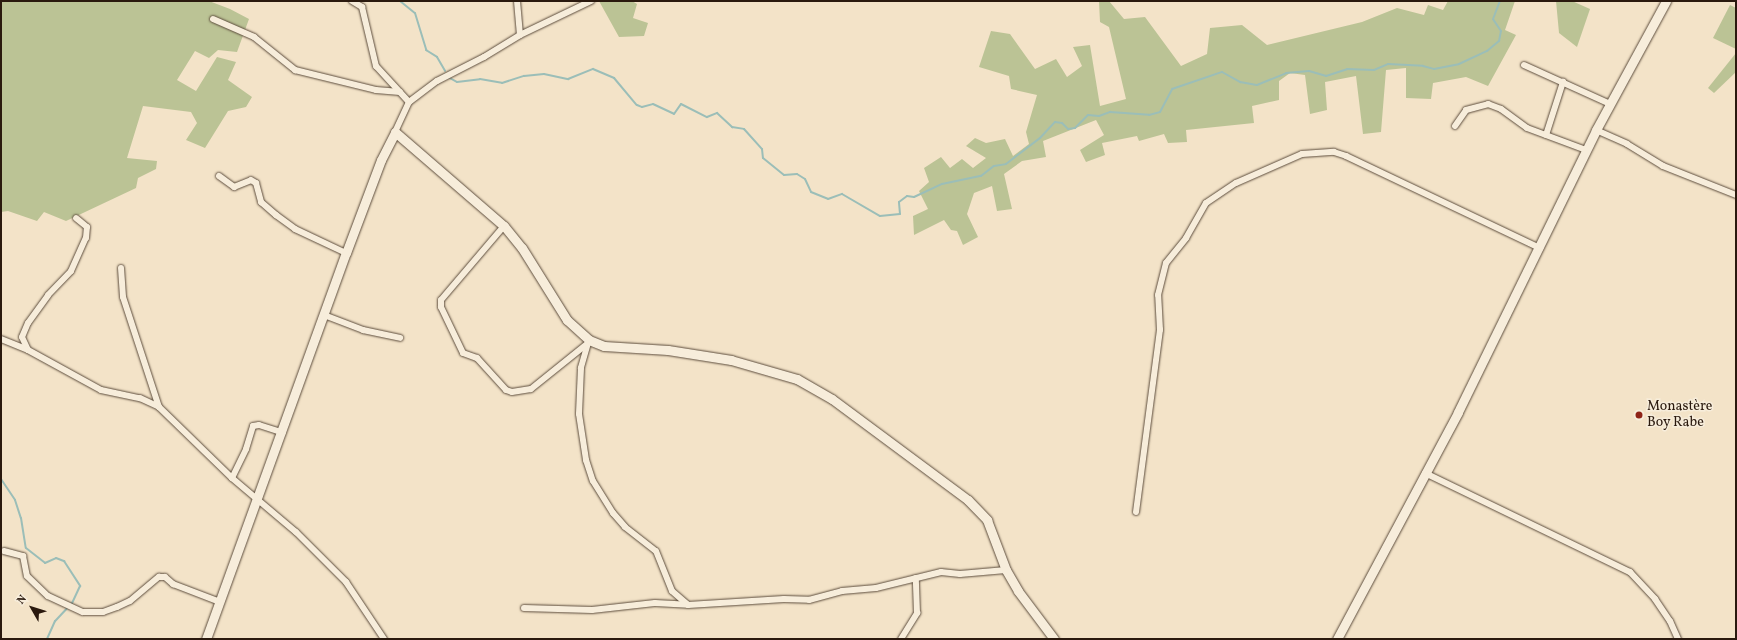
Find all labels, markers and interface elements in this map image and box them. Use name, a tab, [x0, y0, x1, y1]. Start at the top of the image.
place label: Monastère Boy Rabe	[1647, 399, 1712, 432]
marker: Monastère Boy Rabe	[1634, 410, 1644, 420]
north arrow	[12, 588, 52, 628]
text: N	[14, 592, 31, 608]

